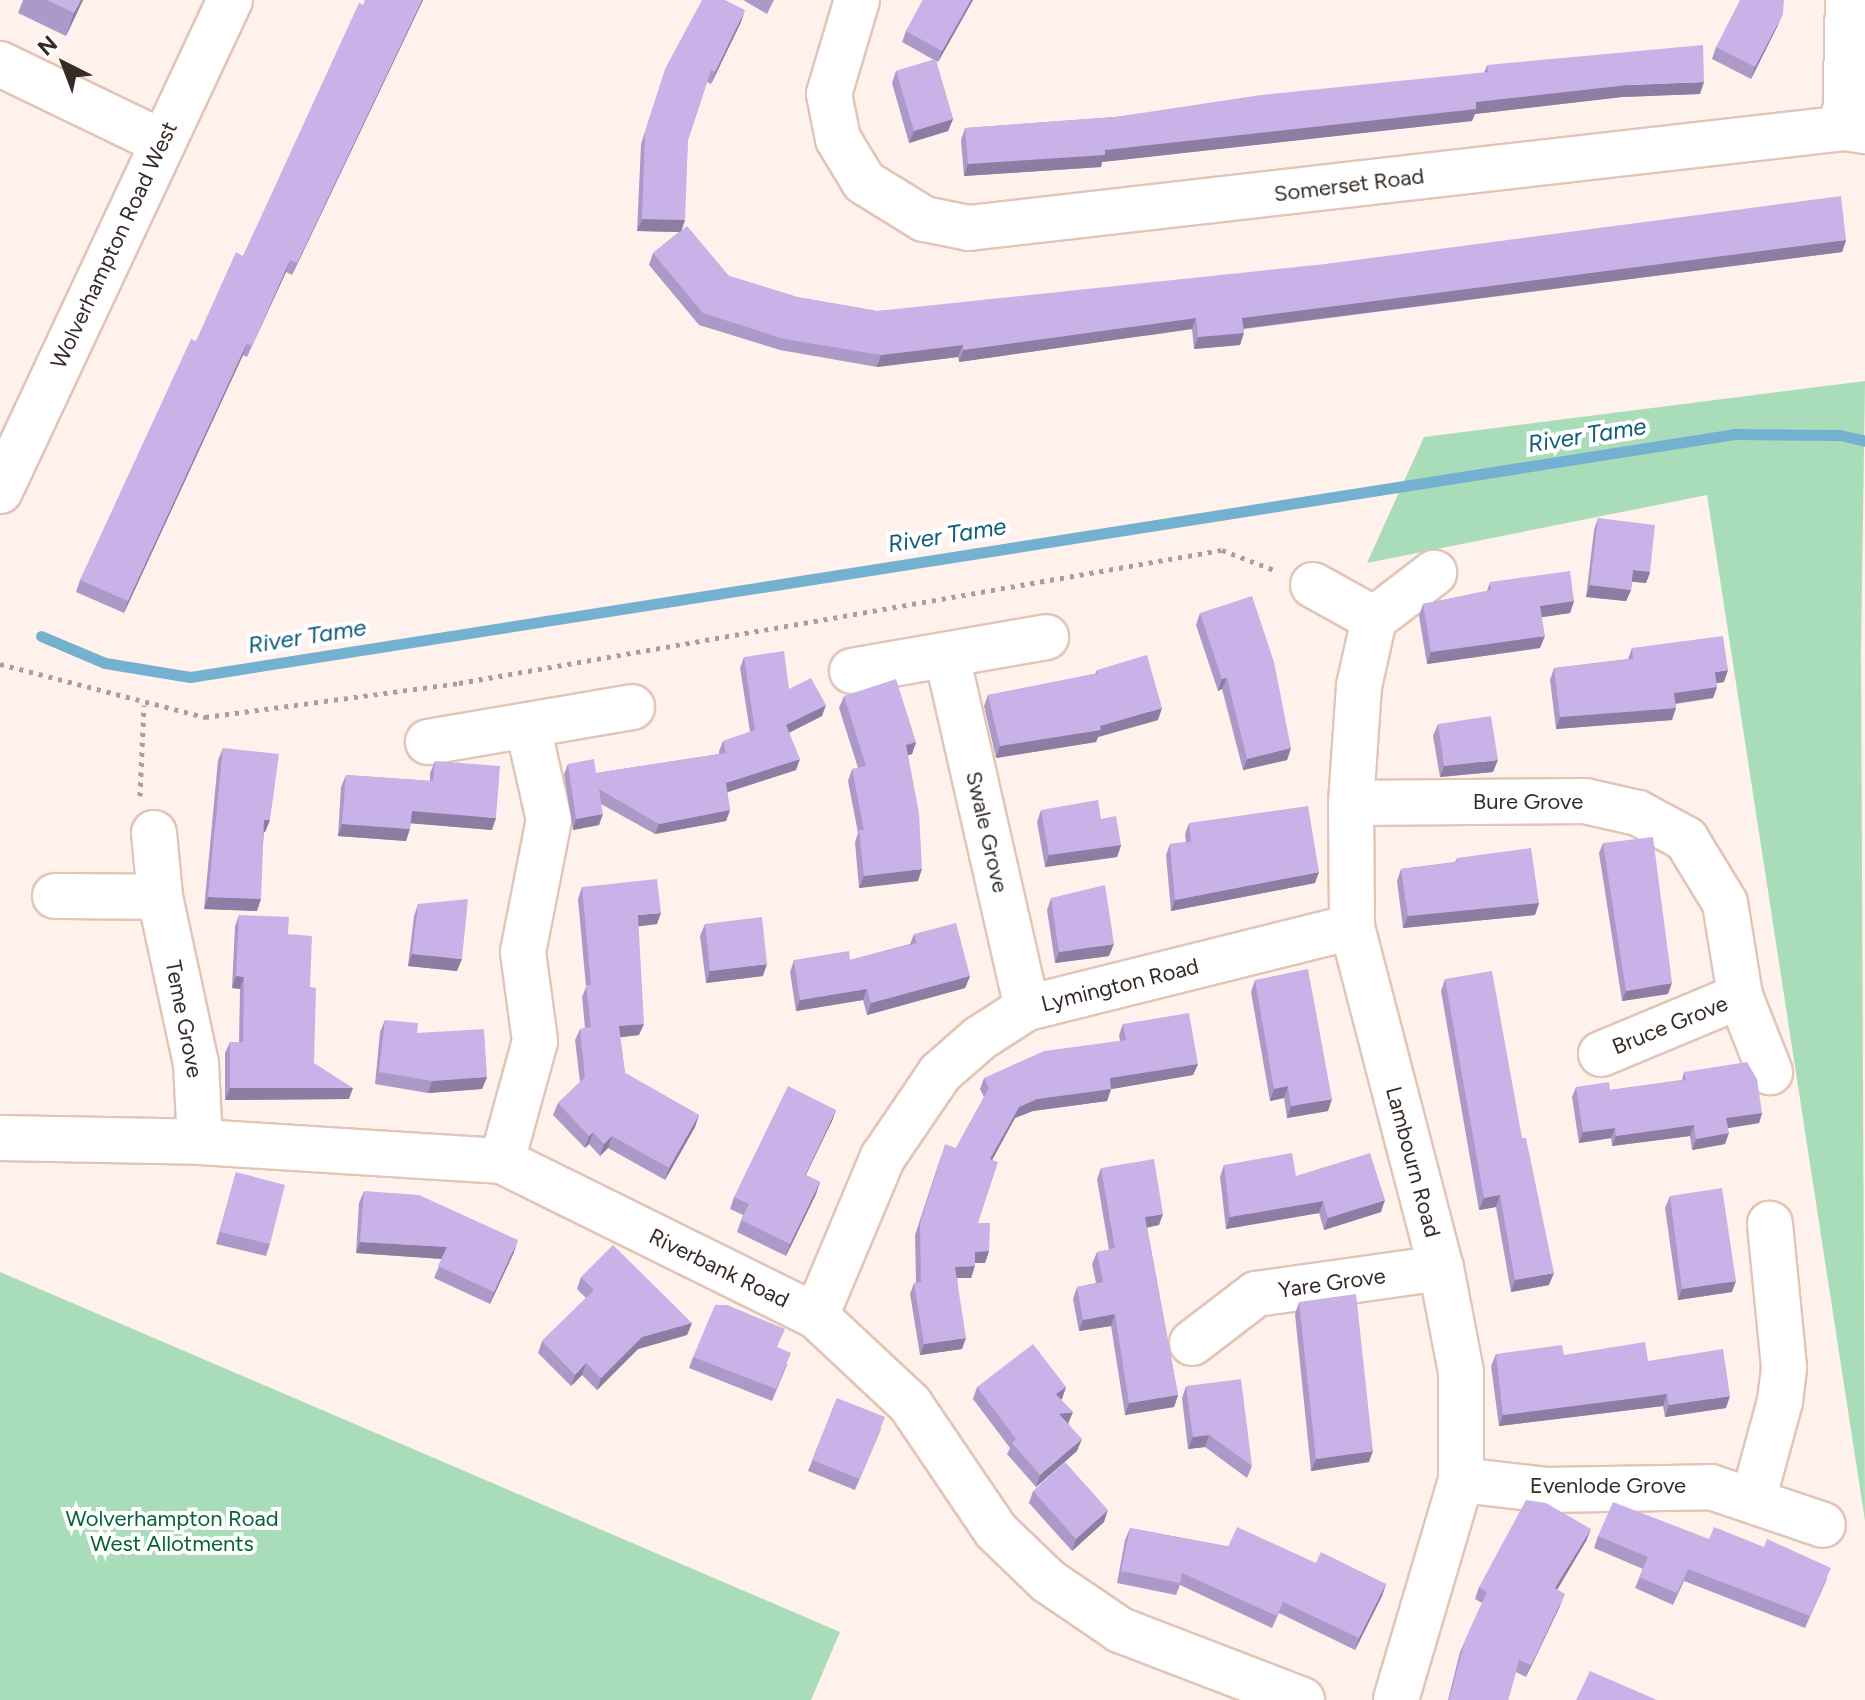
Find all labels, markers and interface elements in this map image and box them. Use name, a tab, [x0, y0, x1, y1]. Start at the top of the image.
north arrow	[24, 24, 104, 104]
text: N	[32, 30, 63, 62]
street label: Wolverhampton Road West	[45, 117, 183, 373]
street label: Somerset Road	[1272, 163, 1426, 207]
water label: River Tame	[1526, 411, 1648, 459]
water label: River Tame	[886, 511, 1008, 559]
water label: River Tame	[246, 612, 368, 660]
street label: Swale Grove	[960, 769, 1014, 895]
street label: Bure Grove	[1473, 789, 1583, 815]
street label: Lymington Road	[1039, 953, 1201, 1017]
street label: Teme Grove	[160, 958, 208, 1080]
street label: Bruce Grove	[1608, 990, 1732, 1060]
street label: Lambourn Road	[1380, 1084, 1446, 1240]
street label: Riverbank Road	[645, 1223, 793, 1313]
street label: Yare Grove	[1277, 1262, 1387, 1304]
street label: Evenlode Grove	[1530, 1473, 1686, 1499]
park label: Wolverhampton Road West Allotments	[65, 1505, 279, 1556]

